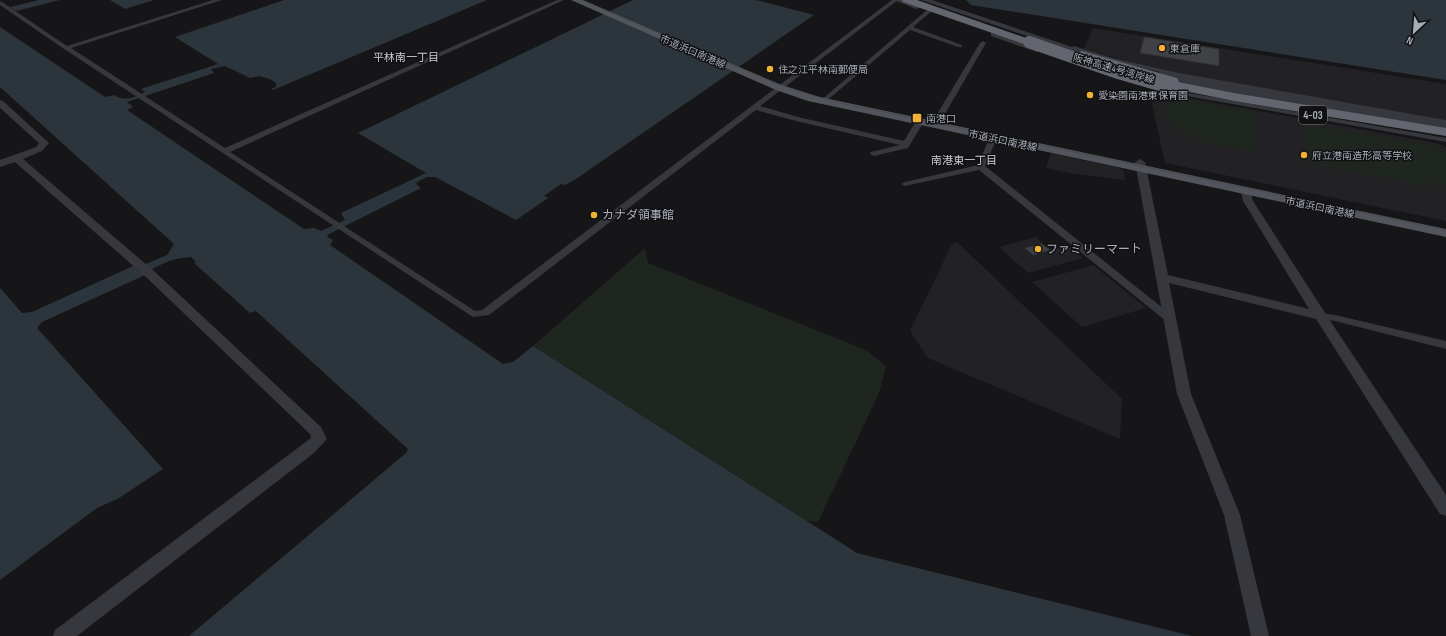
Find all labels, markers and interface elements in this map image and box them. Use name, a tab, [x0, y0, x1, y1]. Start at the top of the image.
north arrow	[1394, 12, 1434, 52]
street label: 市道浜口南港線	[658, 33, 727, 71]
text: N	[1404, 33, 1415, 48]
marker: 東倉庫	[1157, 43, 1167, 53]
place label: 東倉庫	[1170, 43, 1200, 55]
district label: 平林南一丁目	[373, 51, 439, 64]
street label: 阪神高速4号湾岸線	[1072, 52, 1156, 86]
marker: 住之江平林南郵便局	[765, 64, 775, 74]
place label: 住之江平林南郵便局	[778, 64, 868, 76]
marker: 愛染園南港東保育園	[1085, 90, 1095, 100]
place label: 愛染園南港東保育園	[1098, 90, 1188, 102]
road number: 4-03	[1299, 106, 1327, 124]
marker: 南港口	[911, 112, 923, 124]
place label: 南港口	[926, 113, 956, 125]
street label: 市道浜口南港線	[967, 128, 1038, 154]
marker: 府立港南造形高等学校	[1299, 150, 1309, 160]
place label: 府立港南造形高等学校	[1312, 150, 1412, 162]
district label: 南港東一丁目	[931, 154, 997, 167]
street label: 市道浜口南港線	[1284, 195, 1355, 221]
place label: カナダ領事館	[602, 208, 674, 223]
marker: カナダ領事館	[589, 210, 599, 220]
place label: ファミリーマート	[1046, 242, 1142, 257]
marker: ファミリーマート	[1033, 244, 1043, 254]

